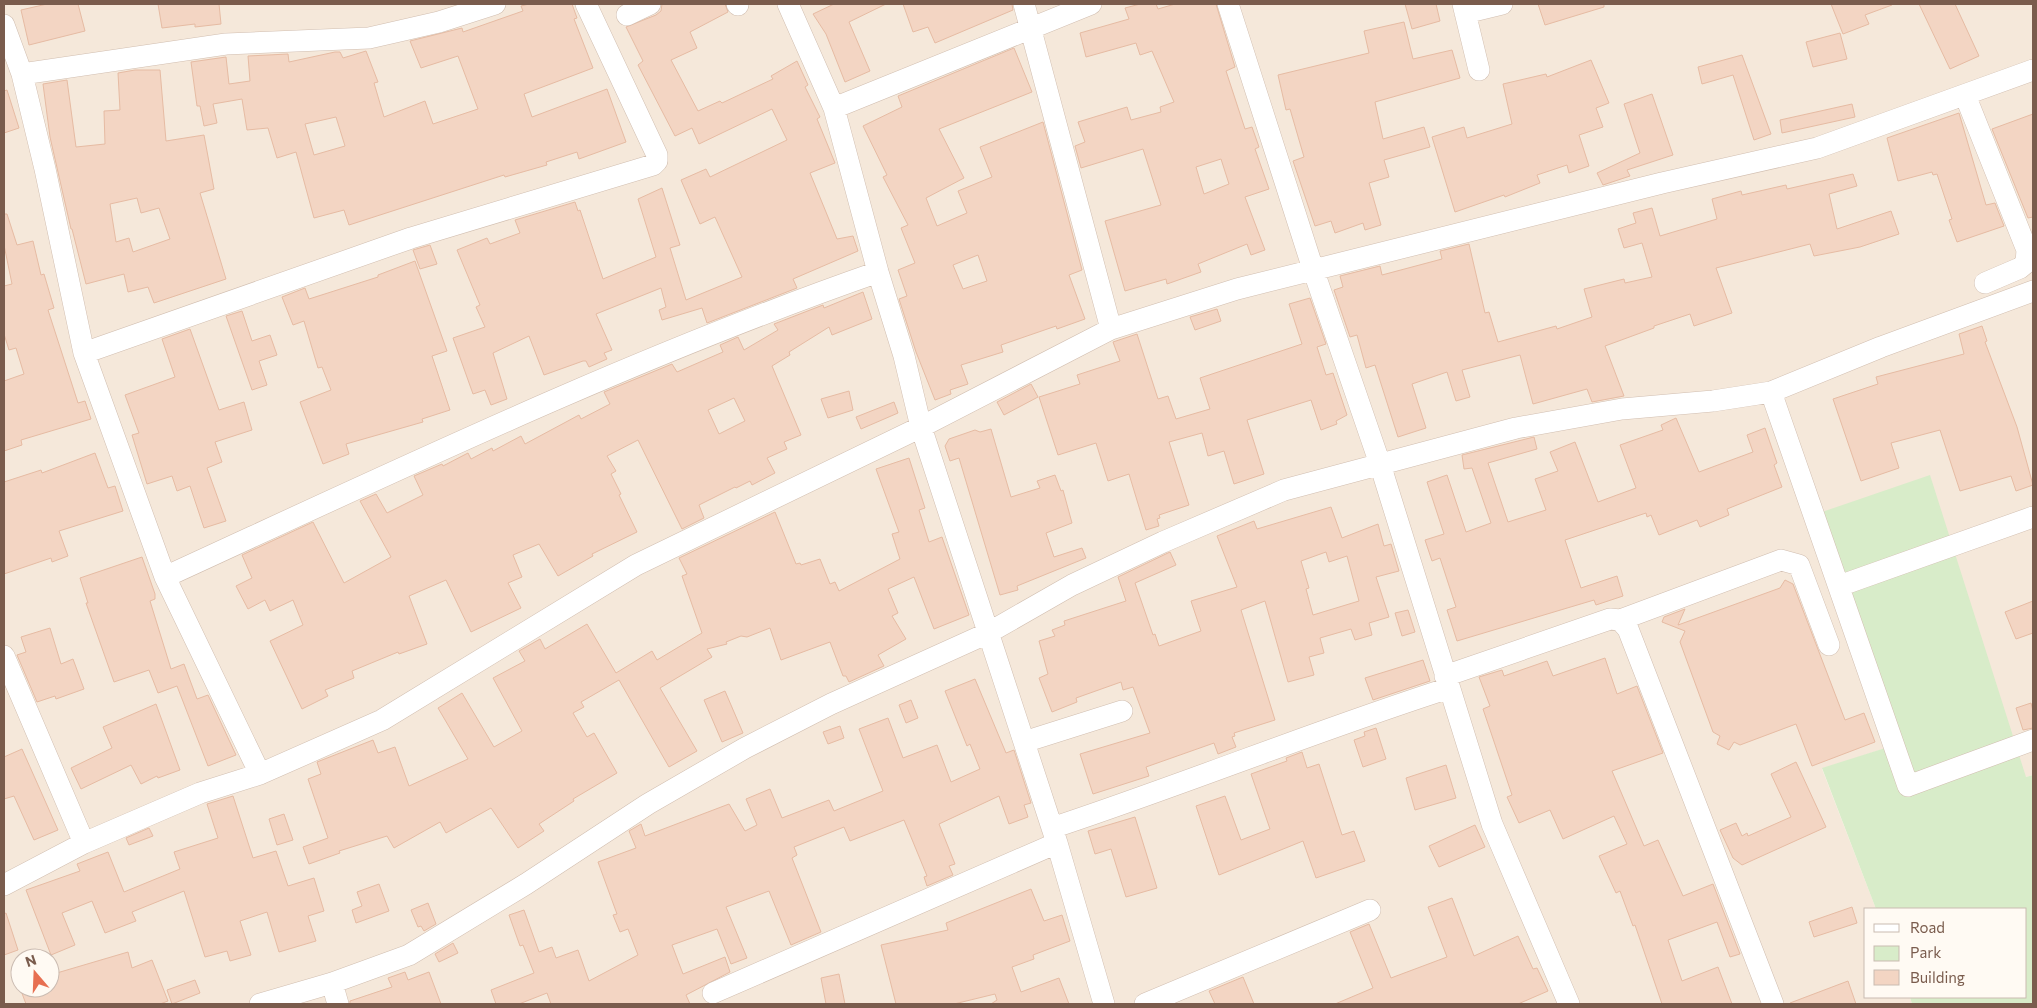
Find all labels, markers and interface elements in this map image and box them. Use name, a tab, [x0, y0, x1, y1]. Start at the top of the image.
legend	[1864, 908, 2027, 998]
text: Road	[1910, 918, 1945, 936]
text: Park	[1910, 943, 1941, 961]
north arrow	[10, 948, 60, 998]
text: N	[23, 950, 38, 970]
text: Building	[1910, 968, 1965, 986]

